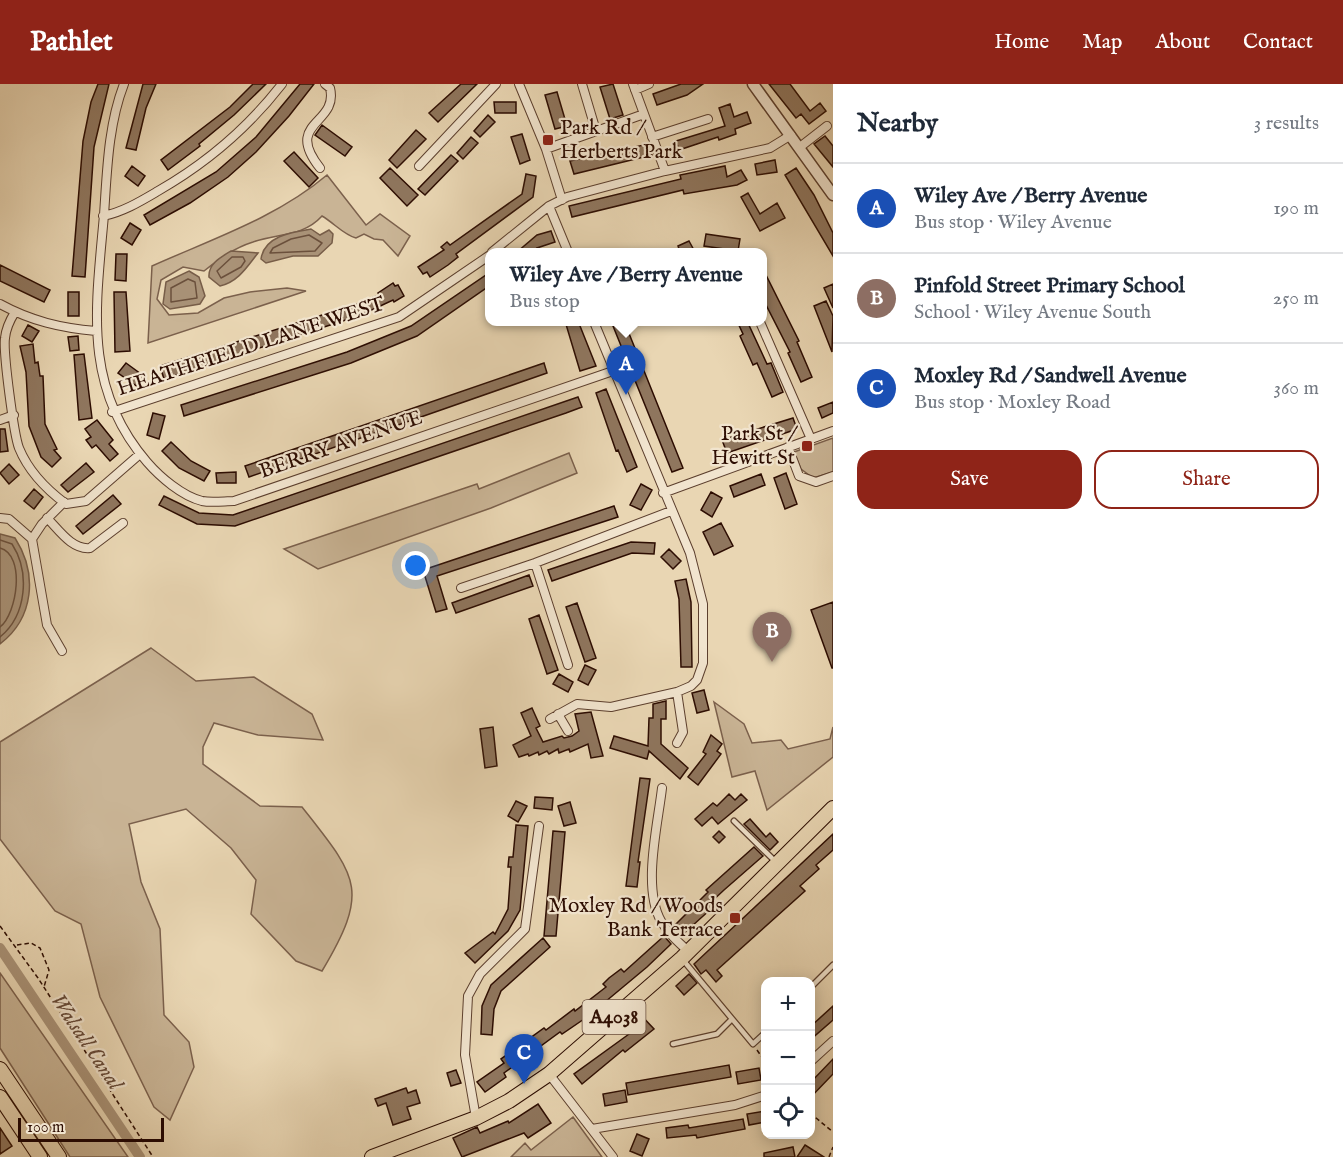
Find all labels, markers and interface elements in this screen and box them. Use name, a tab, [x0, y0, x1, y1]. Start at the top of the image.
text: Pathlet	[30, 25, 113, 60]
text: Home	[994, 29, 1049, 56]
text: Map	[1082, 29, 1122, 56]
text: About	[1155, 29, 1210, 56]
text: Contact	[1243, 29, 1313, 56]
text: Nearby	[857, 107, 938, 140]
text: 3 results	[1254, 111, 1319, 136]
place label: Park Rd / Herberts Park	[560, 115, 684, 166]
marker: Park Rd / Herberts Park	[541, 133, 555, 147]
text: Wiley Ave / Berry Avenue	[914, 182, 1147, 210]
text: A	[870, 196, 883, 221]
text: 190 m	[1273, 196, 1319, 221]
text: Bus stop · Wiley Avenue	[914, 210, 1112, 235]
popup	[485, 248, 767, 326]
text: Wiley Ave / Berry Avenue	[509, 261, 743, 289]
text: Pinfold Street Primary School	[914, 272, 1185, 300]
text: B	[870, 286, 883, 311]
text: 250 m	[1273, 286, 1319, 311]
text: Bus stop	[509, 289, 580, 314]
street label: HEATHFIELD LANE WEST	[114, 291, 389, 403]
text: School · Wiley Avenue South	[914, 300, 1151, 325]
pin: A	[606, 346, 646, 395]
text: Moxley Rd / Sandwell Avenue	[914, 362, 1187, 390]
text: C	[869, 376, 884, 401]
text: 360 m	[1273, 376, 1319, 401]
text: Bus stop · Moxley Road	[914, 390, 1111, 415]
street label: BERRY AVENUE	[256, 404, 426, 486]
place label: Park St / Hewitt St	[711, 421, 799, 472]
marker: Park St / Hewitt St	[800, 439, 814, 453]
button: Save	[857, 450, 1082, 509]
button: Share	[1094, 450, 1319, 509]
your location	[401, 551, 430, 580]
pin: B	[752, 612, 792, 662]
place label: Moxley Rd / Woods Bank Terrace	[548, 893, 723, 944]
marker: Moxley Rd / Woods Bank Terrace	[728, 911, 742, 925]
map controls	[761, 977, 815, 1139]
button: +	[761, 977, 815, 1031]
water label: Walsall Canal	[43, 988, 130, 1097]
road number: A4038	[582, 1000, 646, 1034]
button: −	[761, 1031, 815, 1085]
pin: C	[504, 1034, 544, 1084]
button: locate	[761, 1085, 815, 1139]
scale bar	[18, 1115, 164, 1142]
text: 100 m	[27, 1118, 64, 1138]

